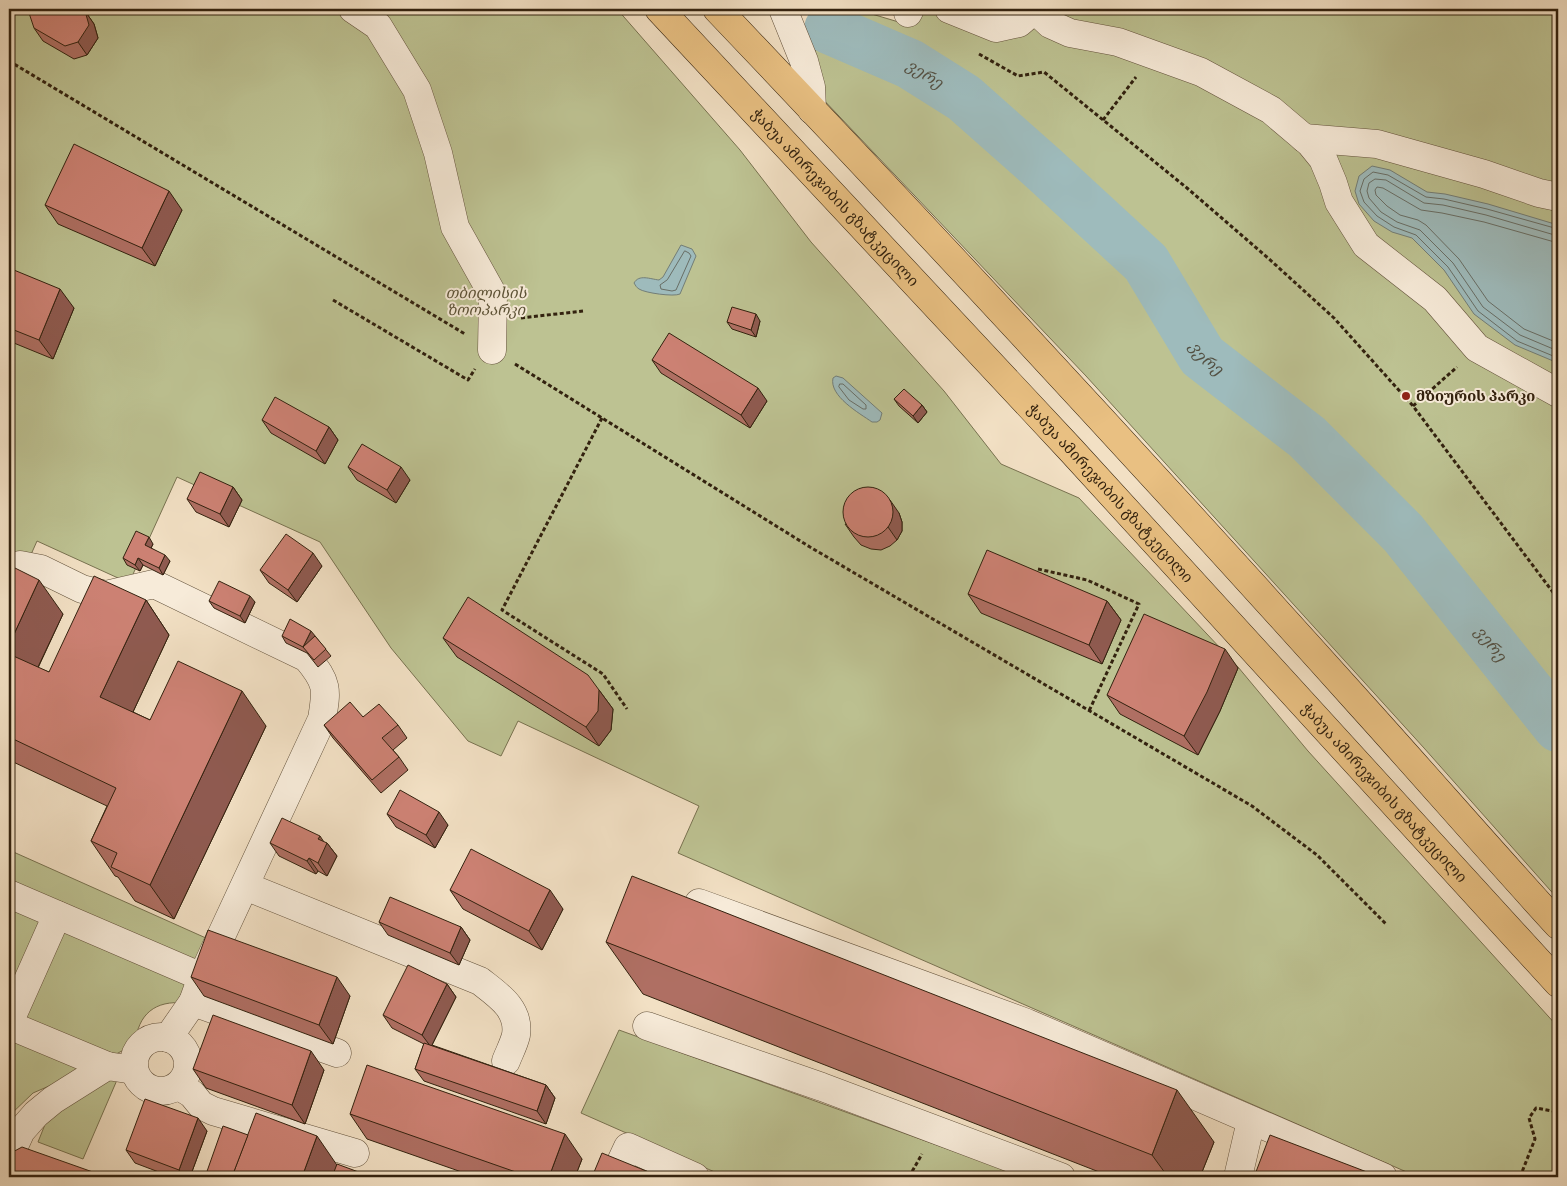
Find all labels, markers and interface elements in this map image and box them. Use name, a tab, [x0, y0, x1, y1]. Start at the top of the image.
water label: ვერე	[903, 55, 948, 93]
street label: ჭაბუა ამირეჯიბის გზატკეცილი	[748, 105, 922, 290]
park label: თბილისის ზოოპარკი	[446, 284, 527, 319]
water label: ვერე	[1185, 338, 1228, 380]
place label: მზიურის პარკი	[1416, 387, 1535, 405]
marker: მზიურის პარკი	[1400, 390, 1412, 402]
street label: ჭაბუა ამირეჯიბის გზატკეცილი	[1024, 400, 1197, 587]
water label: ვერე	[1471, 622, 1512, 666]
street label: ჭაბუა ამირეჯიბის გზატკეცილი	[1298, 699, 1471, 886]

